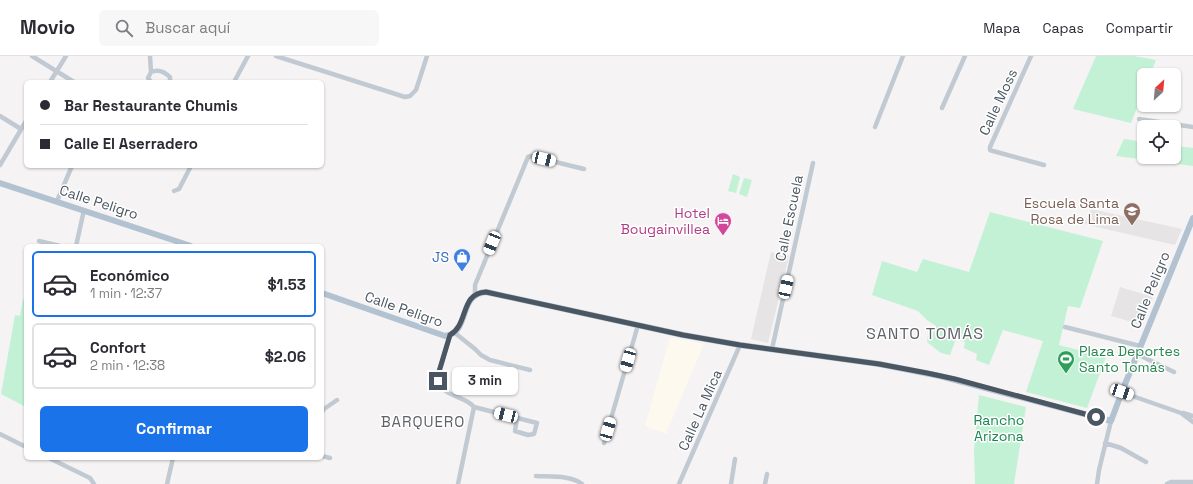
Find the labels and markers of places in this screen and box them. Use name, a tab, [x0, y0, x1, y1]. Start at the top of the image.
place label: Escuela Santa Rosa de Lima	[1024, 194, 1119, 228]
school or university icon: Escuela Santa Rosa de Lima	[1122, 201, 1142, 226]
place label: Hotel Bougainvillea	[621, 204, 710, 238]
hotel icon: Hotel Bougainvillea	[713, 211, 733, 236]
shop icon: JS	[452, 247, 472, 272]
place label: JS	[432, 248, 449, 266]
place label: Plaza Deportes Santo Tomás	[1079, 342, 1180, 376]
sports icon: Plaza Deportes Santo Tomás	[1056, 349, 1076, 374]

